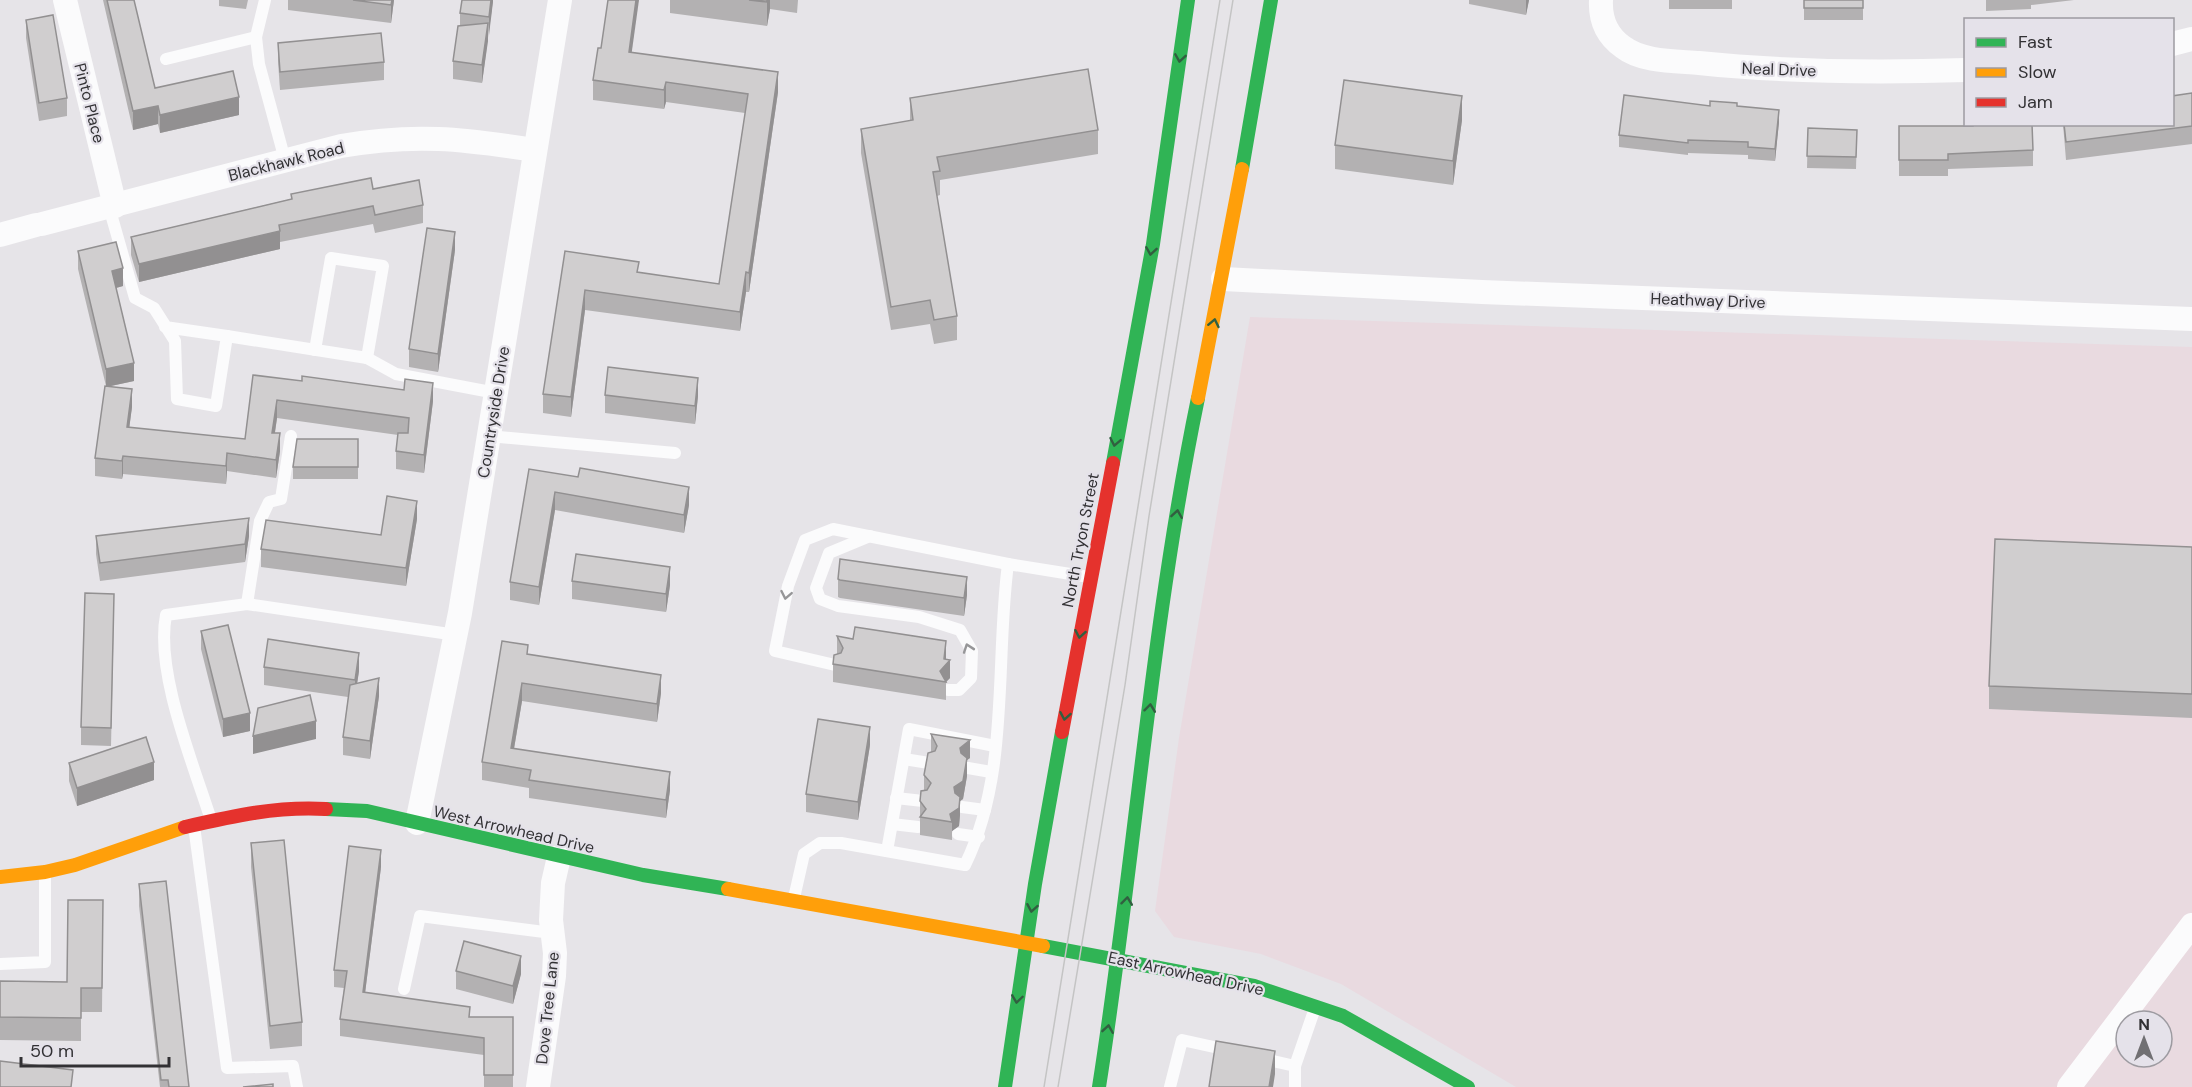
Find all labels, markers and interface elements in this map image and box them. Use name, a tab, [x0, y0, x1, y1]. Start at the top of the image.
legend	[1964, 18, 2174, 126]
text: Fast	[2018, 30, 2053, 54]
one-way arrow	[1175, 53, 1187, 63]
street label: Neal Drive	[1741, 58, 1817, 81]
text: Slow	[2018, 60, 2057, 84]
street label: Pinto Place	[69, 61, 110, 145]
text: Jam	[2018, 90, 2053, 114]
street label: Blackhawk Road	[226, 137, 346, 186]
one-way arrow	[1146, 246, 1158, 255]
street label: Heathway Drive	[1650, 288, 1766, 313]
one-way arrow	[1207, 318, 1220, 328]
street label: Countryside Drive	[473, 345, 514, 479]
one-way arrow	[1109, 437, 1122, 447]
street label: North Tryon Street	[1057, 471, 1104, 609]
one-way arrow	[1171, 510, 1183, 519]
one-way arrow	[780, 590, 793, 600]
one-way arrow	[1074, 629, 1086, 639]
one-way arrow	[963, 643, 975, 654]
one-way arrow	[1143, 703, 1156, 712]
one-way arrow	[1060, 712, 1072, 721]
street label: West Arrowhead Drive	[431, 801, 596, 858]
one-way arrow	[1120, 897, 1132, 906]
one-way arrow	[1026, 904, 1038, 913]
street label: East Arrowhead Drive	[1106, 947, 1266, 1000]
street label: Dove Tree Lane	[531, 951, 564, 1065]
one-way arrow	[1011, 994, 1023, 1004]
north arrow	[2114, 1009, 2174, 1069]
text: N	[2138, 1014, 2150, 1035]
one-way arrow	[1102, 1025, 1114, 1034]
scale bar	[21, 1030, 170, 1068]
text: 50 m	[30, 1039, 74, 1063]

